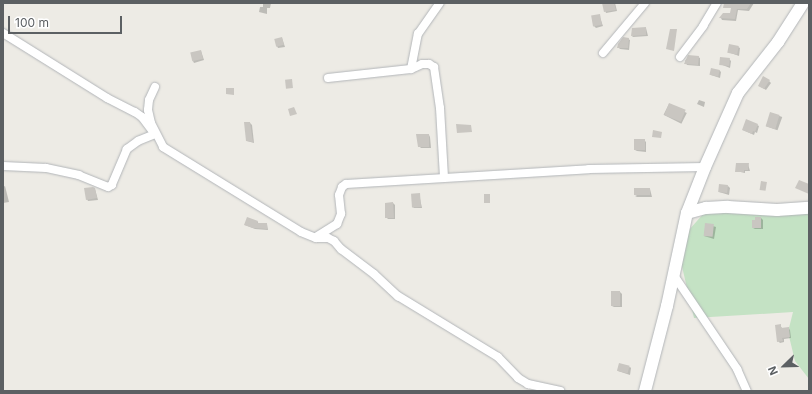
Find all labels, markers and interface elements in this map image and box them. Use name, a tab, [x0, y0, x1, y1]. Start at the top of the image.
scale bar	[10, 8, 124, 34]
text: 100 m	[15, 15, 49, 30]
north arrow	[764, 346, 804, 386]
text: N	[765, 364, 781, 377]

